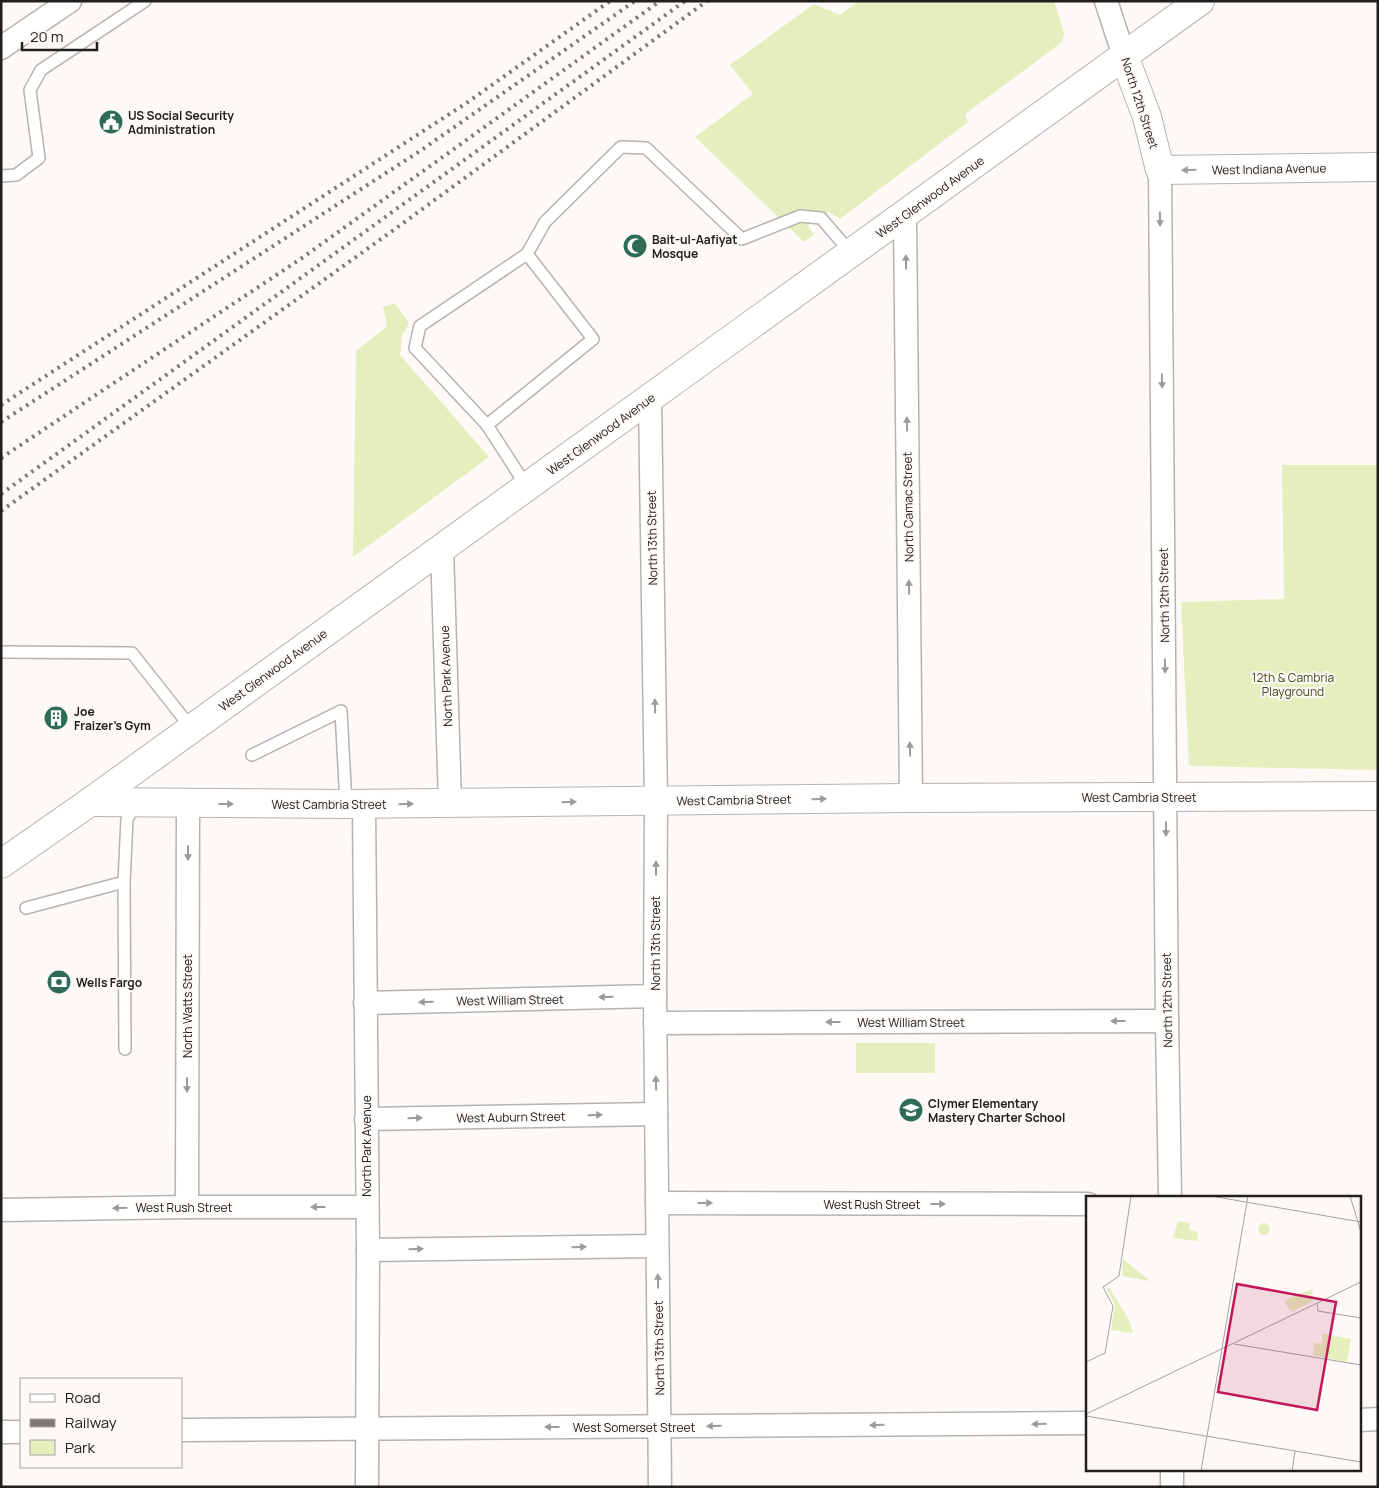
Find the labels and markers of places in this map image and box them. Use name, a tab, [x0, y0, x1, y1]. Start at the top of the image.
place label: US Social Security Administration	[128, 107, 234, 138]
public building icon: US Social Security Administration	[98, 109, 124, 135]
place label: Bait-ul-Aafiyat Mosque	[652, 231, 737, 262]
mosque icon: Bait-ul-Aafiyat Mosque	[622, 233, 648, 259]
place label: Joe Fraizer's Gym	[74, 703, 151, 734]
building icon: Joe Fraizer's Gym	[43, 705, 69, 731]
bank icon: Wells Fargo	[46, 969, 72, 995]
place label: Wells Fargo	[76, 974, 142, 991]
place label: Clymer Elementary Mastery Charter School	[928, 1095, 1065, 1126]
school or university icon: Clymer Elementary Mastery Charter School	[898, 1097, 924, 1123]

